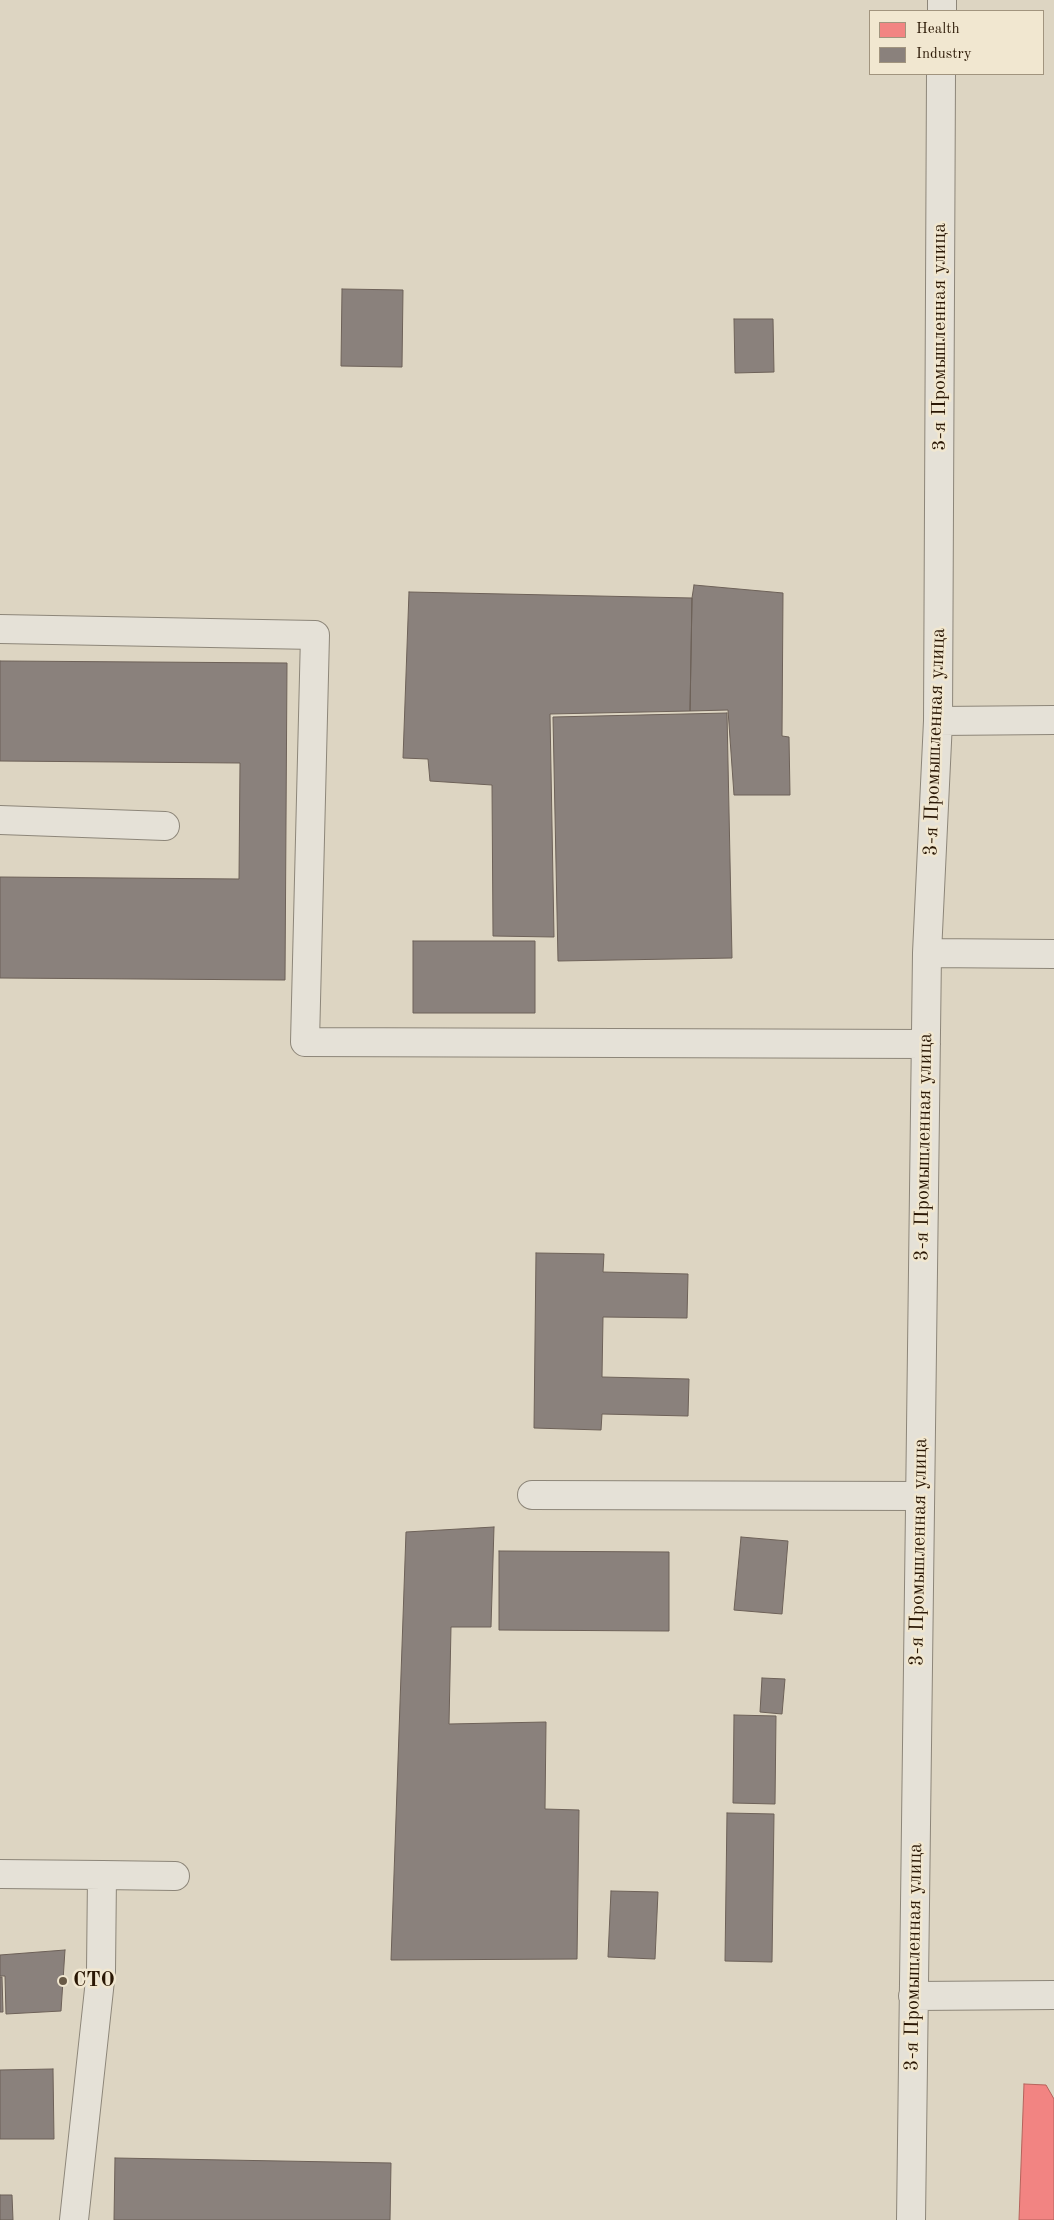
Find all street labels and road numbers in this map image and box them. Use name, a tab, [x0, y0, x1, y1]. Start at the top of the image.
street label: 3-я Промышленная улица	[928, 223, 952, 451]
street label: 3-я Промышленная улица	[919, 628, 951, 856]
street label: 3-я Промышленная улица	[910, 1033, 938, 1261]
street label: 3-я Промышленная улица	[905, 1438, 933, 1666]
street label: 3-я Промышленная улица	[900, 1843, 928, 2071]

